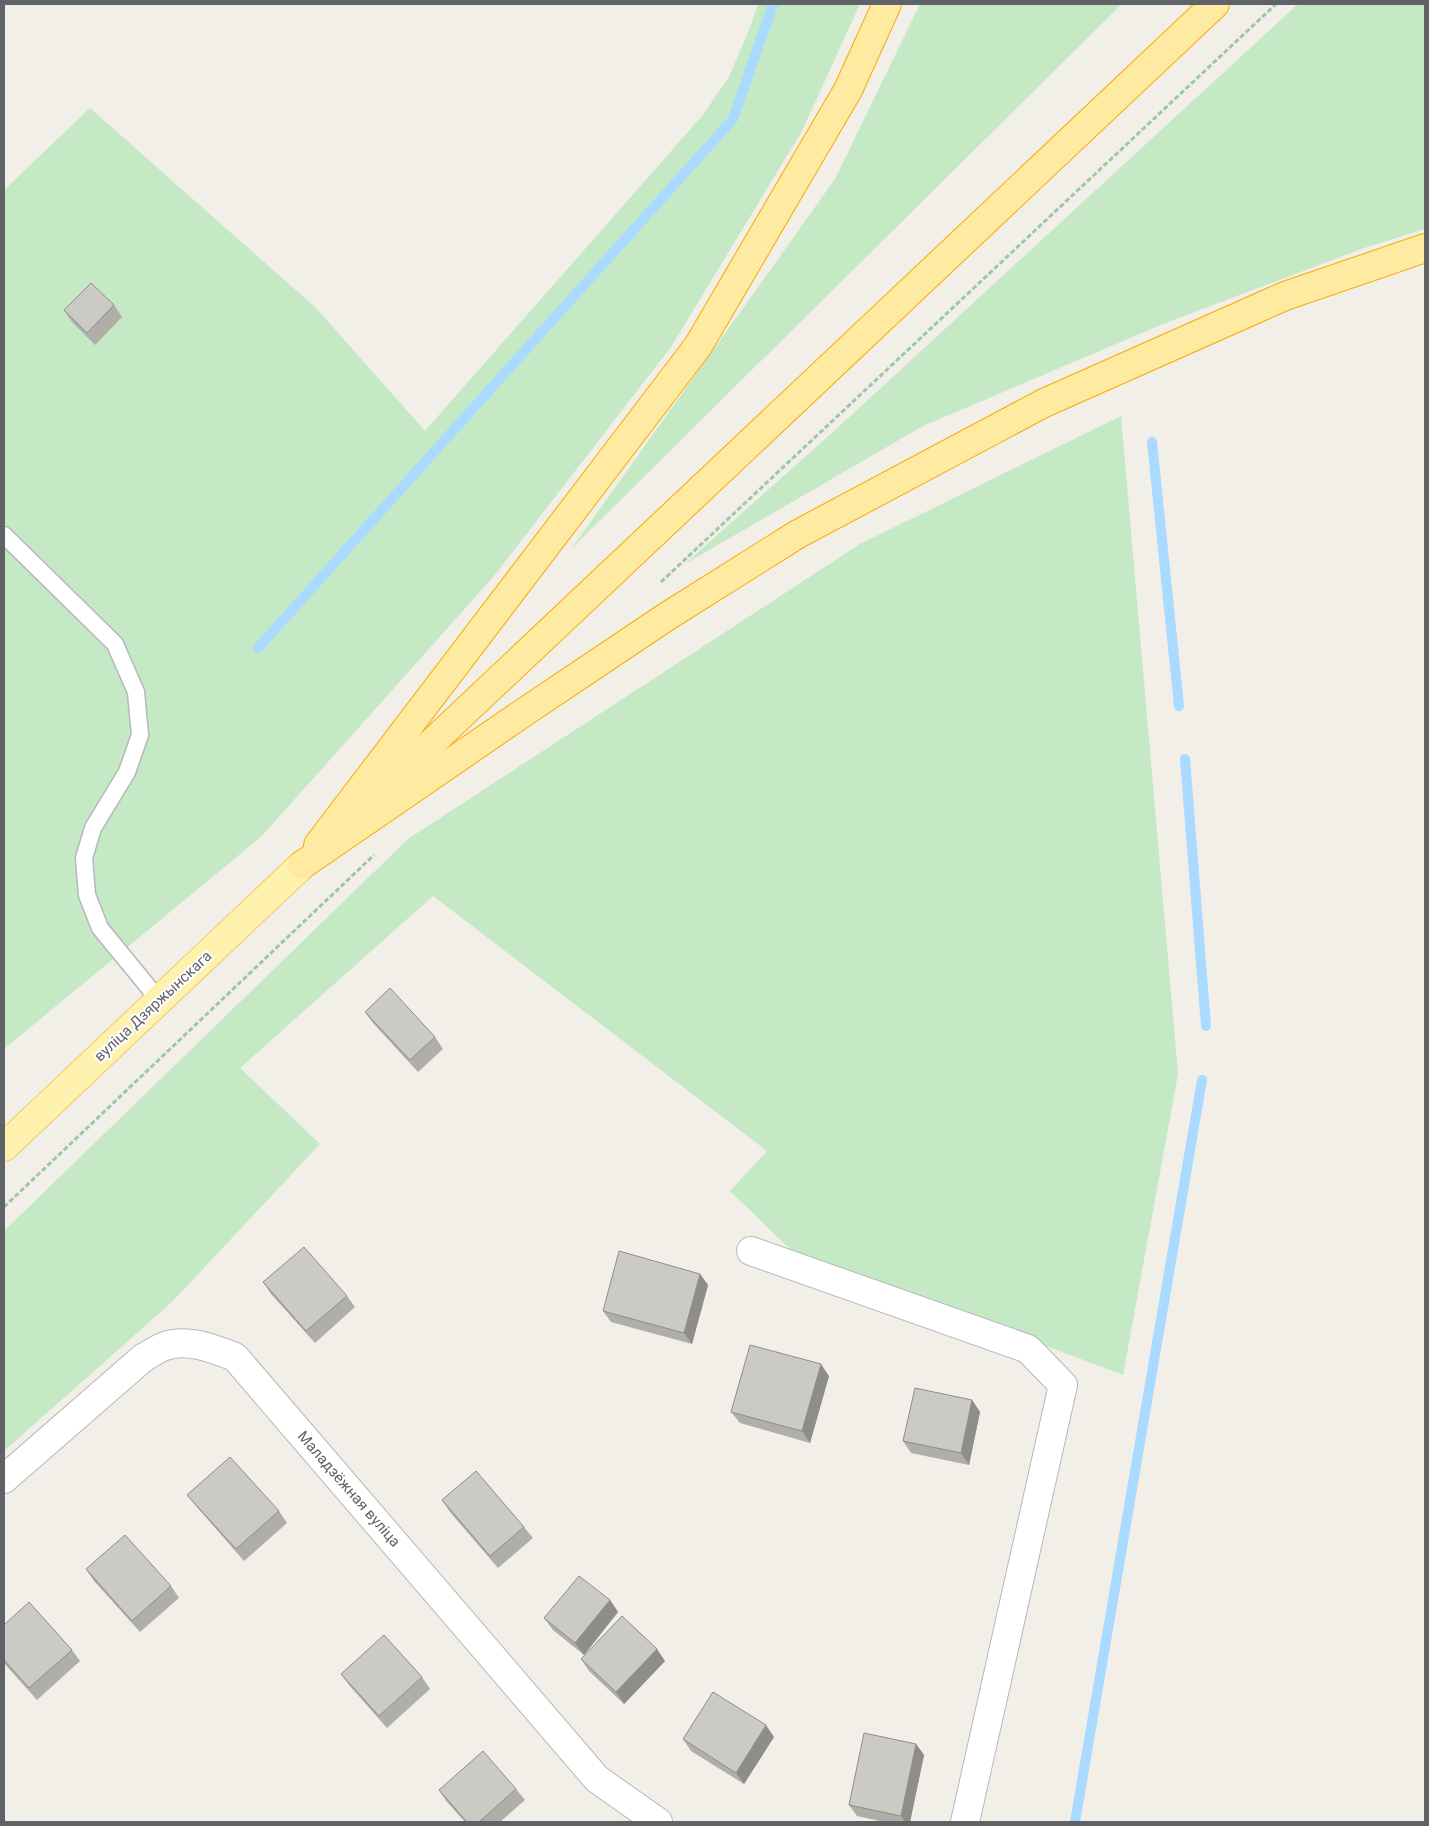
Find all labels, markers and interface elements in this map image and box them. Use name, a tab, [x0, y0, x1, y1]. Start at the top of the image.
street label: вуліца Дзяржынскага	[90, 947, 216, 1065]
street label: Маладзёжная вуліца	[294, 1427, 404, 1551]

